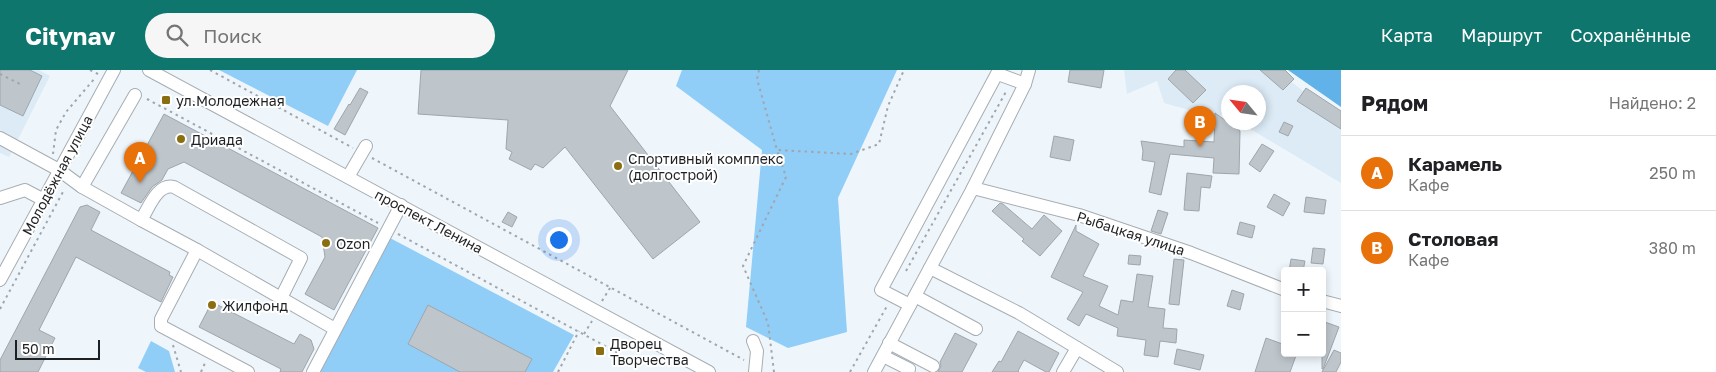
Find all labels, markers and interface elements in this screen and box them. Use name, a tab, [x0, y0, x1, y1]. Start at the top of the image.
search box	[145, 13, 495, 58]
text: Citynav	[25, 21, 115, 50]
icon: search	[163, 21, 191, 49]
text: Поиск	[203, 24, 262, 47]
text: Карта	[1381, 24, 1433, 46]
text: Маршрут	[1461, 24, 1542, 46]
text: Сохранённые	[1570, 24, 1691, 46]
north arrow	[1221, 85, 1266, 130]
text: Рядом	[1361, 90, 1428, 116]
place label: ул.Молодежная	[176, 92, 285, 109]
text: Найдено: 2	[1609, 93, 1696, 113]
marker: ул.Молодежная	[160, 94, 172, 106]
pin: B	[1184, 106, 1216, 147]
street label: Молодёжная улица	[18, 112, 96, 238]
place label: Дриада	[191, 131, 243, 148]
marker: Дриада	[175, 133, 187, 145]
pin: A	[124, 142, 156, 183]
place label: Спортивный комплекс (долгострой)	[628, 150, 784, 183]
text: Карамель	[1408, 152, 1502, 175]
marker: Спортивный комплекс (долгострой)	[612, 160, 624, 172]
text: A	[1371, 163, 1383, 183]
text: 250 m	[1649, 163, 1696, 183]
text: Кафе	[1408, 175, 1449, 195]
street label: проспект Ленина	[372, 185, 486, 257]
street label: Рыбацкая улица	[1075, 208, 1187, 258]
your location	[546, 227, 572, 253]
text: Столовая	[1408, 227, 1498, 250]
place label: Ozon	[336, 235, 370, 252]
marker: Ozon	[320, 237, 332, 249]
text: B	[1371, 238, 1383, 258]
text: 380 m	[1649, 238, 1696, 258]
text: Кафе	[1408, 250, 1449, 270]
map controls	[1281, 267, 1326, 357]
button: +	[1281, 267, 1326, 312]
place label: Жилфонд	[222, 297, 288, 314]
marker: Жилфонд	[206, 299, 218, 311]
button: −	[1281, 312, 1326, 357]
place label: Дворец Творчества	[610, 335, 689, 368]
scale bar	[15, 337, 100, 360]
text: 50 m	[22, 340, 55, 357]
marker: Дворец Творчества	[594, 345, 606, 357]

